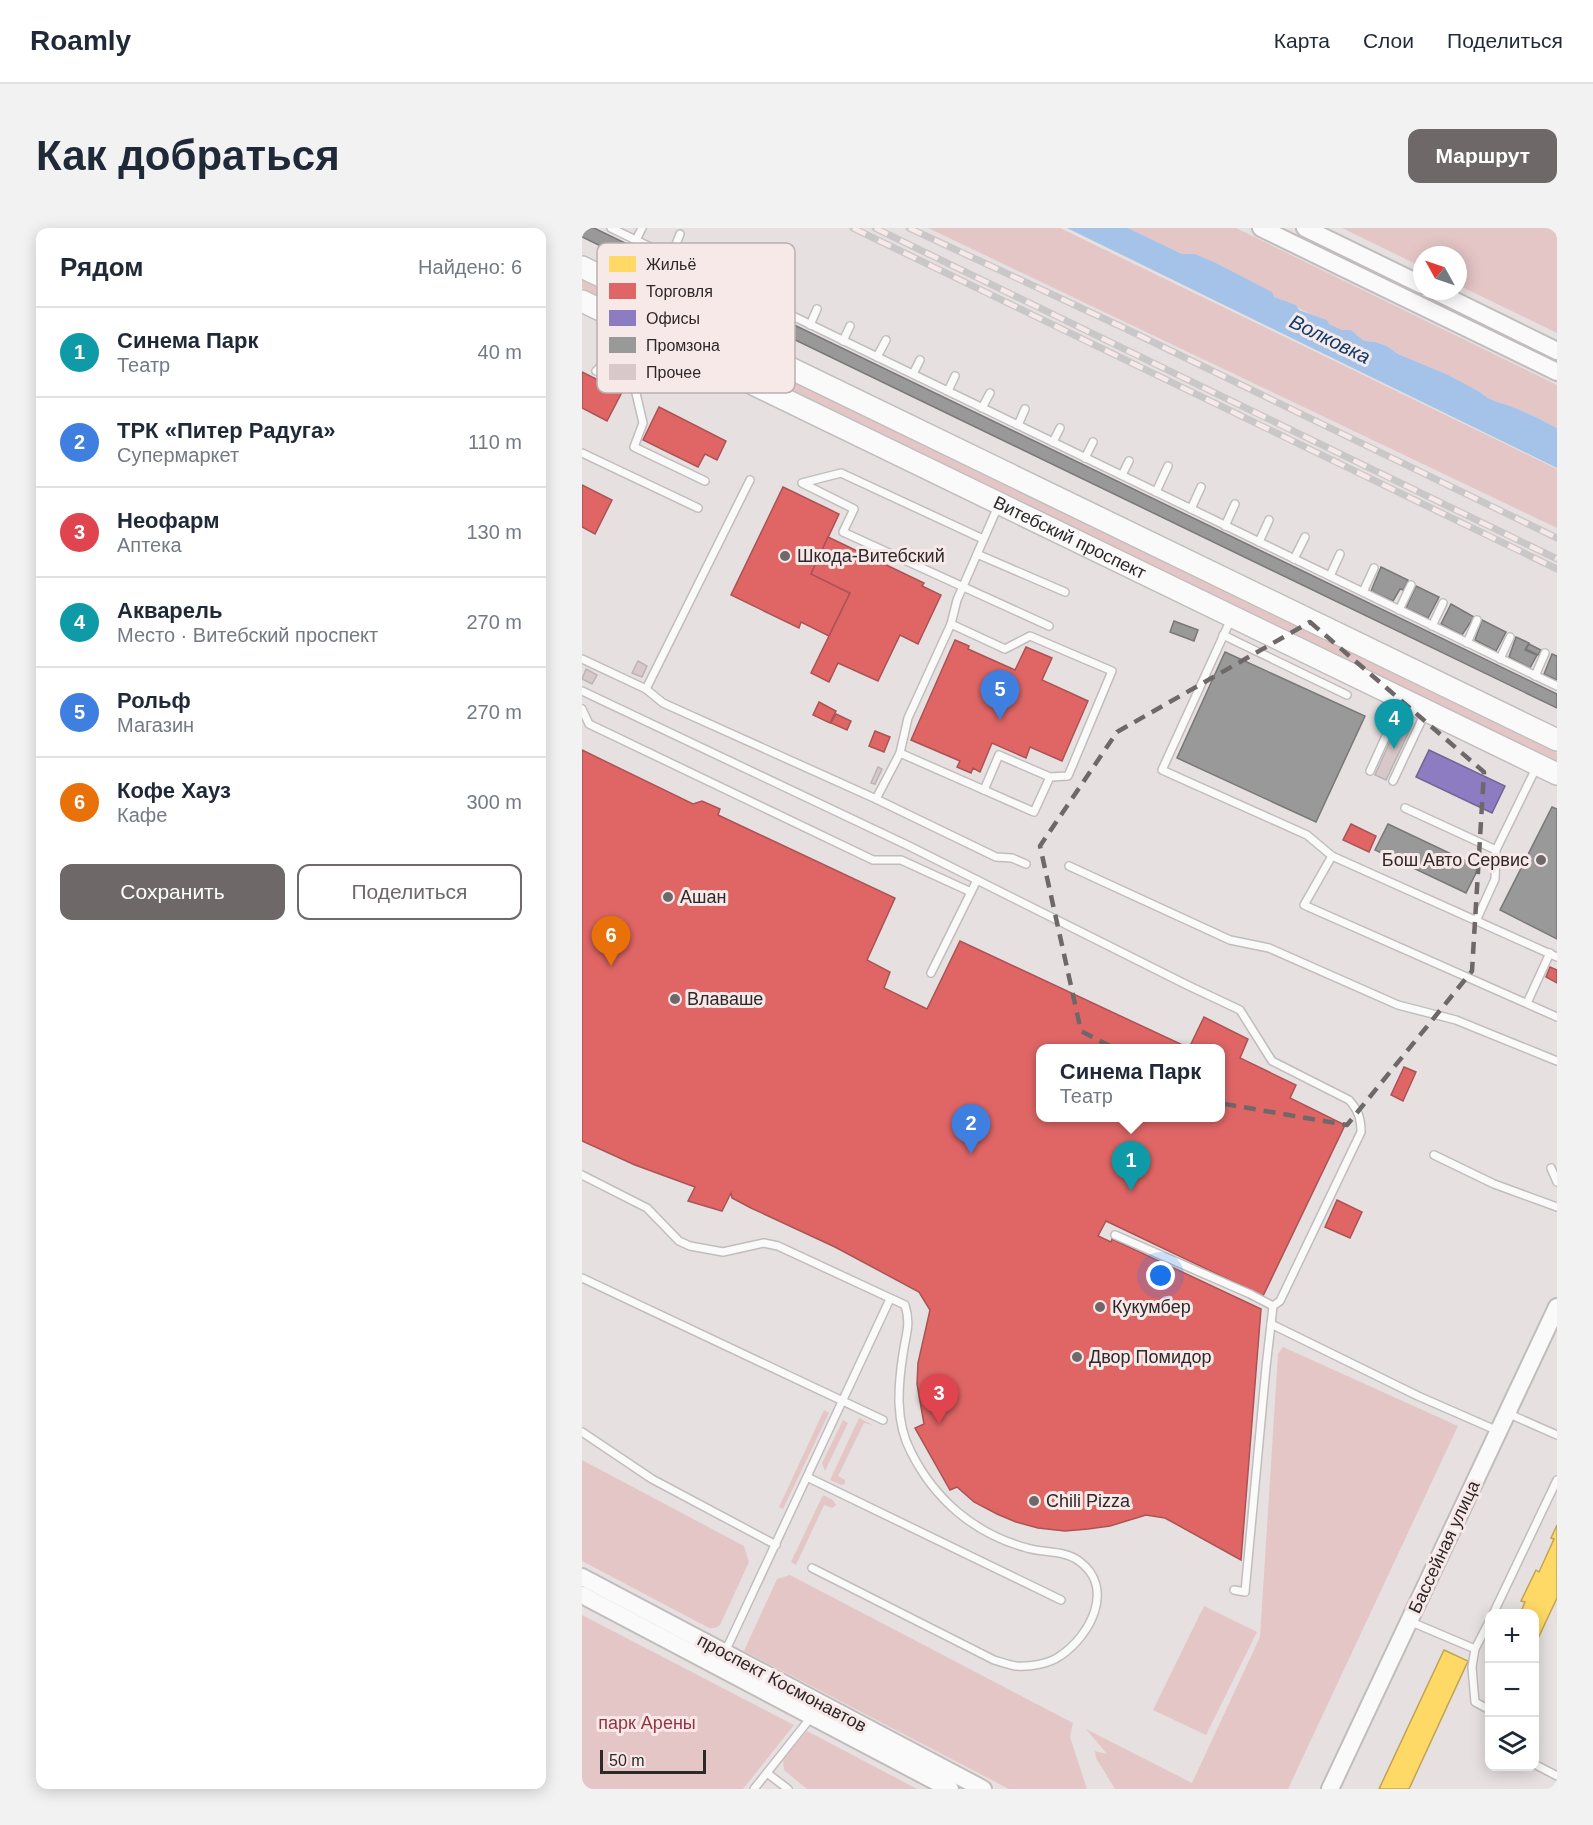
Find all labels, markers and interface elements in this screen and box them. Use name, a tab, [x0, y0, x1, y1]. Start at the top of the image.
text: Roamly	[30, 25, 131, 56]
text: Карта	[1274, 29, 1330, 52]
text: Слои	[1363, 29, 1414, 52]
text: Поделиться	[1447, 29, 1563, 52]
button: Маршрут	[1408, 129, 1557, 183]
text: Как добраться	[36, 132, 340, 179]
legend	[597, 243, 795, 393]
north arrow	[1413, 246, 1467, 300]
text: Рядом	[60, 252, 143, 282]
text: Найдено: 6	[418, 256, 522, 278]
text: Жильё	[646, 256, 696, 273]
text: Торговля	[646, 283, 713, 300]
text: Офисы	[646, 310, 700, 327]
water label: Волковка	[1286, 310, 1374, 368]
text: Синема Парк	[117, 328, 258, 353]
text: Промзона	[646, 337, 720, 354]
text: 1	[74, 341, 85, 363]
text: 40 m	[478, 341, 522, 363]
text: Театр	[117, 354, 170, 376]
text: Прочее	[646, 364, 701, 381]
text: ТРК «Питер Радуга»	[117, 418, 336, 443]
text: 2	[74, 431, 85, 453]
text: 110 m	[468, 431, 522, 453]
text: Супермаркет	[117, 444, 239, 466]
street label: Витебский проспект	[990, 492, 1149, 583]
text: Неофарм	[117, 508, 219, 533]
text: 3	[74, 521, 85, 543]
text: 130 m	[466, 521, 522, 543]
text: Аптека	[117, 534, 182, 556]
place label: Шкода-Витебский	[797, 546, 945, 566]
marker: Шкода-Витебский	[778, 549, 792, 563]
text: Акварель	[117, 598, 223, 623]
text: 4	[74, 611, 85, 633]
text: 270 m	[466, 611, 522, 633]
text: Место · Витебский проспект	[117, 624, 378, 646]
pin: 5	[980, 670, 1020, 720]
text: Рольф	[117, 688, 191, 713]
pin: 4	[1374, 700, 1414, 749]
text: 5	[74, 701, 85, 723]
text: 270 m	[466, 701, 522, 723]
text: Магазин	[117, 714, 194, 736]
text: Кофе Хауз	[117, 778, 231, 803]
text: 6	[74, 791, 85, 813]
text: 300 m	[466, 791, 522, 813]
text: Кафе	[117, 804, 167, 826]
place label: Бош Авто Сервис	[1382, 850, 1529, 870]
marker: Бош Авто Сервис	[1534, 853, 1548, 867]
button: Сохранить	[60, 864, 285, 920]
button: Поделиться	[297, 864, 522, 920]
place label: Ашан	[680, 887, 726, 907]
marker: Ашан	[661, 890, 675, 904]
pin: 6	[591, 916, 630, 966]
place label: Влаваше	[687, 989, 763, 1009]
marker: Влаваше	[668, 992, 682, 1006]
popup	[1036, 1044, 1225, 1122]
text: Синема Парк	[1060, 1059, 1201, 1084]
text: Театр	[1060, 1085, 1113, 1107]
pin: 2	[952, 1104, 990, 1154]
pin: 1	[1112, 1142, 1150, 1191]
your location	[1146, 1261, 1175, 1290]
place label: Кукумбер	[1112, 1297, 1191, 1317]
marker: Кукумбер	[1093, 1300, 1107, 1314]
place label: Двор Помидор	[1089, 1347, 1211, 1367]
marker: Двор Помидор	[1070, 1350, 1084, 1364]
pin: 3	[920, 1374, 958, 1424]
street label: Бассейная улица	[1404, 1477, 1484, 1617]
place label: Chili Pizza	[1046, 1491, 1131, 1511]
marker: Chili Pizza	[1027, 1494, 1041, 1508]
map controls	[1485, 1609, 1539, 1771]
button: +	[1485, 1609, 1539, 1663]
street label: проспект Космонавтов	[694, 1630, 870, 1736]
button: −	[1485, 1663, 1539, 1717]
park label: парк Арены	[598, 1713, 696, 1733]
button: layers	[1485, 1717, 1539, 1771]
scale bar	[600, 1747, 706, 1774]
text: 50 m	[609, 1752, 645, 1769]

